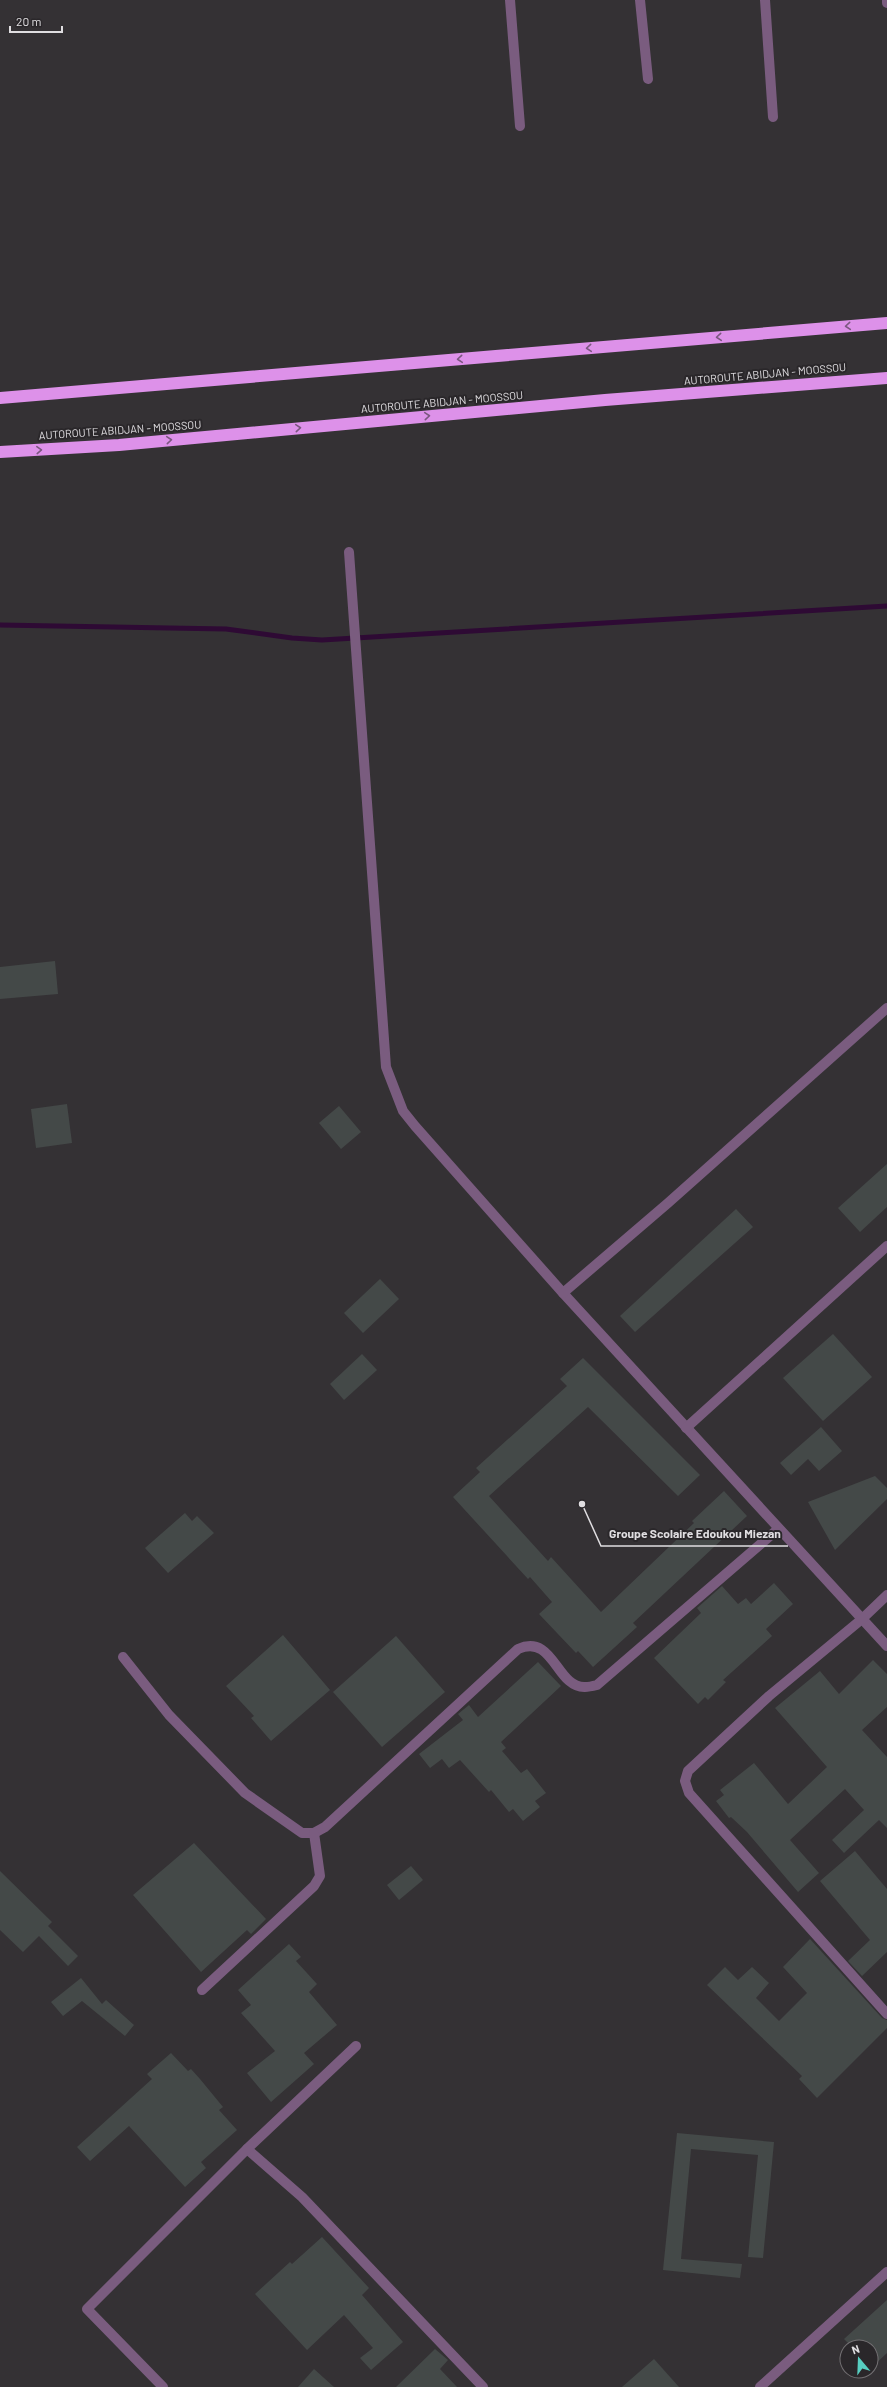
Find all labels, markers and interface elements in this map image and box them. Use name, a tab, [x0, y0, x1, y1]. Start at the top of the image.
scale bar	[10, 8, 62, 34]
text: 20 m	[16, 14, 42, 28]
one-way arrow	[845, 322, 851, 331]
one-way arrow	[716, 333, 722, 342]
one-way arrow	[586, 344, 592, 353]
one-way arrow	[457, 355, 463, 364]
street label: AUTOROUTE ABIDJAN - MOOSSOU	[683, 360, 847, 387]
street label: AUTOROUTE ABIDJAN - MOOSSOU	[360, 388, 524, 415]
one-way arrow	[424, 412, 431, 421]
street label: AUTOROUTE ABIDJAN - MOOSSOU	[38, 417, 202, 442]
one-way arrow	[295, 424, 301, 433]
one-way arrow	[166, 436, 172, 445]
one-way arrow	[36, 445, 42, 454]
callout: Groupe Scolaire Edoukou Miezan	[601, 1522, 788, 1546]
text: Groupe Scolaire Edoukou Miezan	[609, 1526, 781, 1540]
north arrow	[839, 2339, 879, 2379]
text: N	[850, 2342, 861, 2356]

